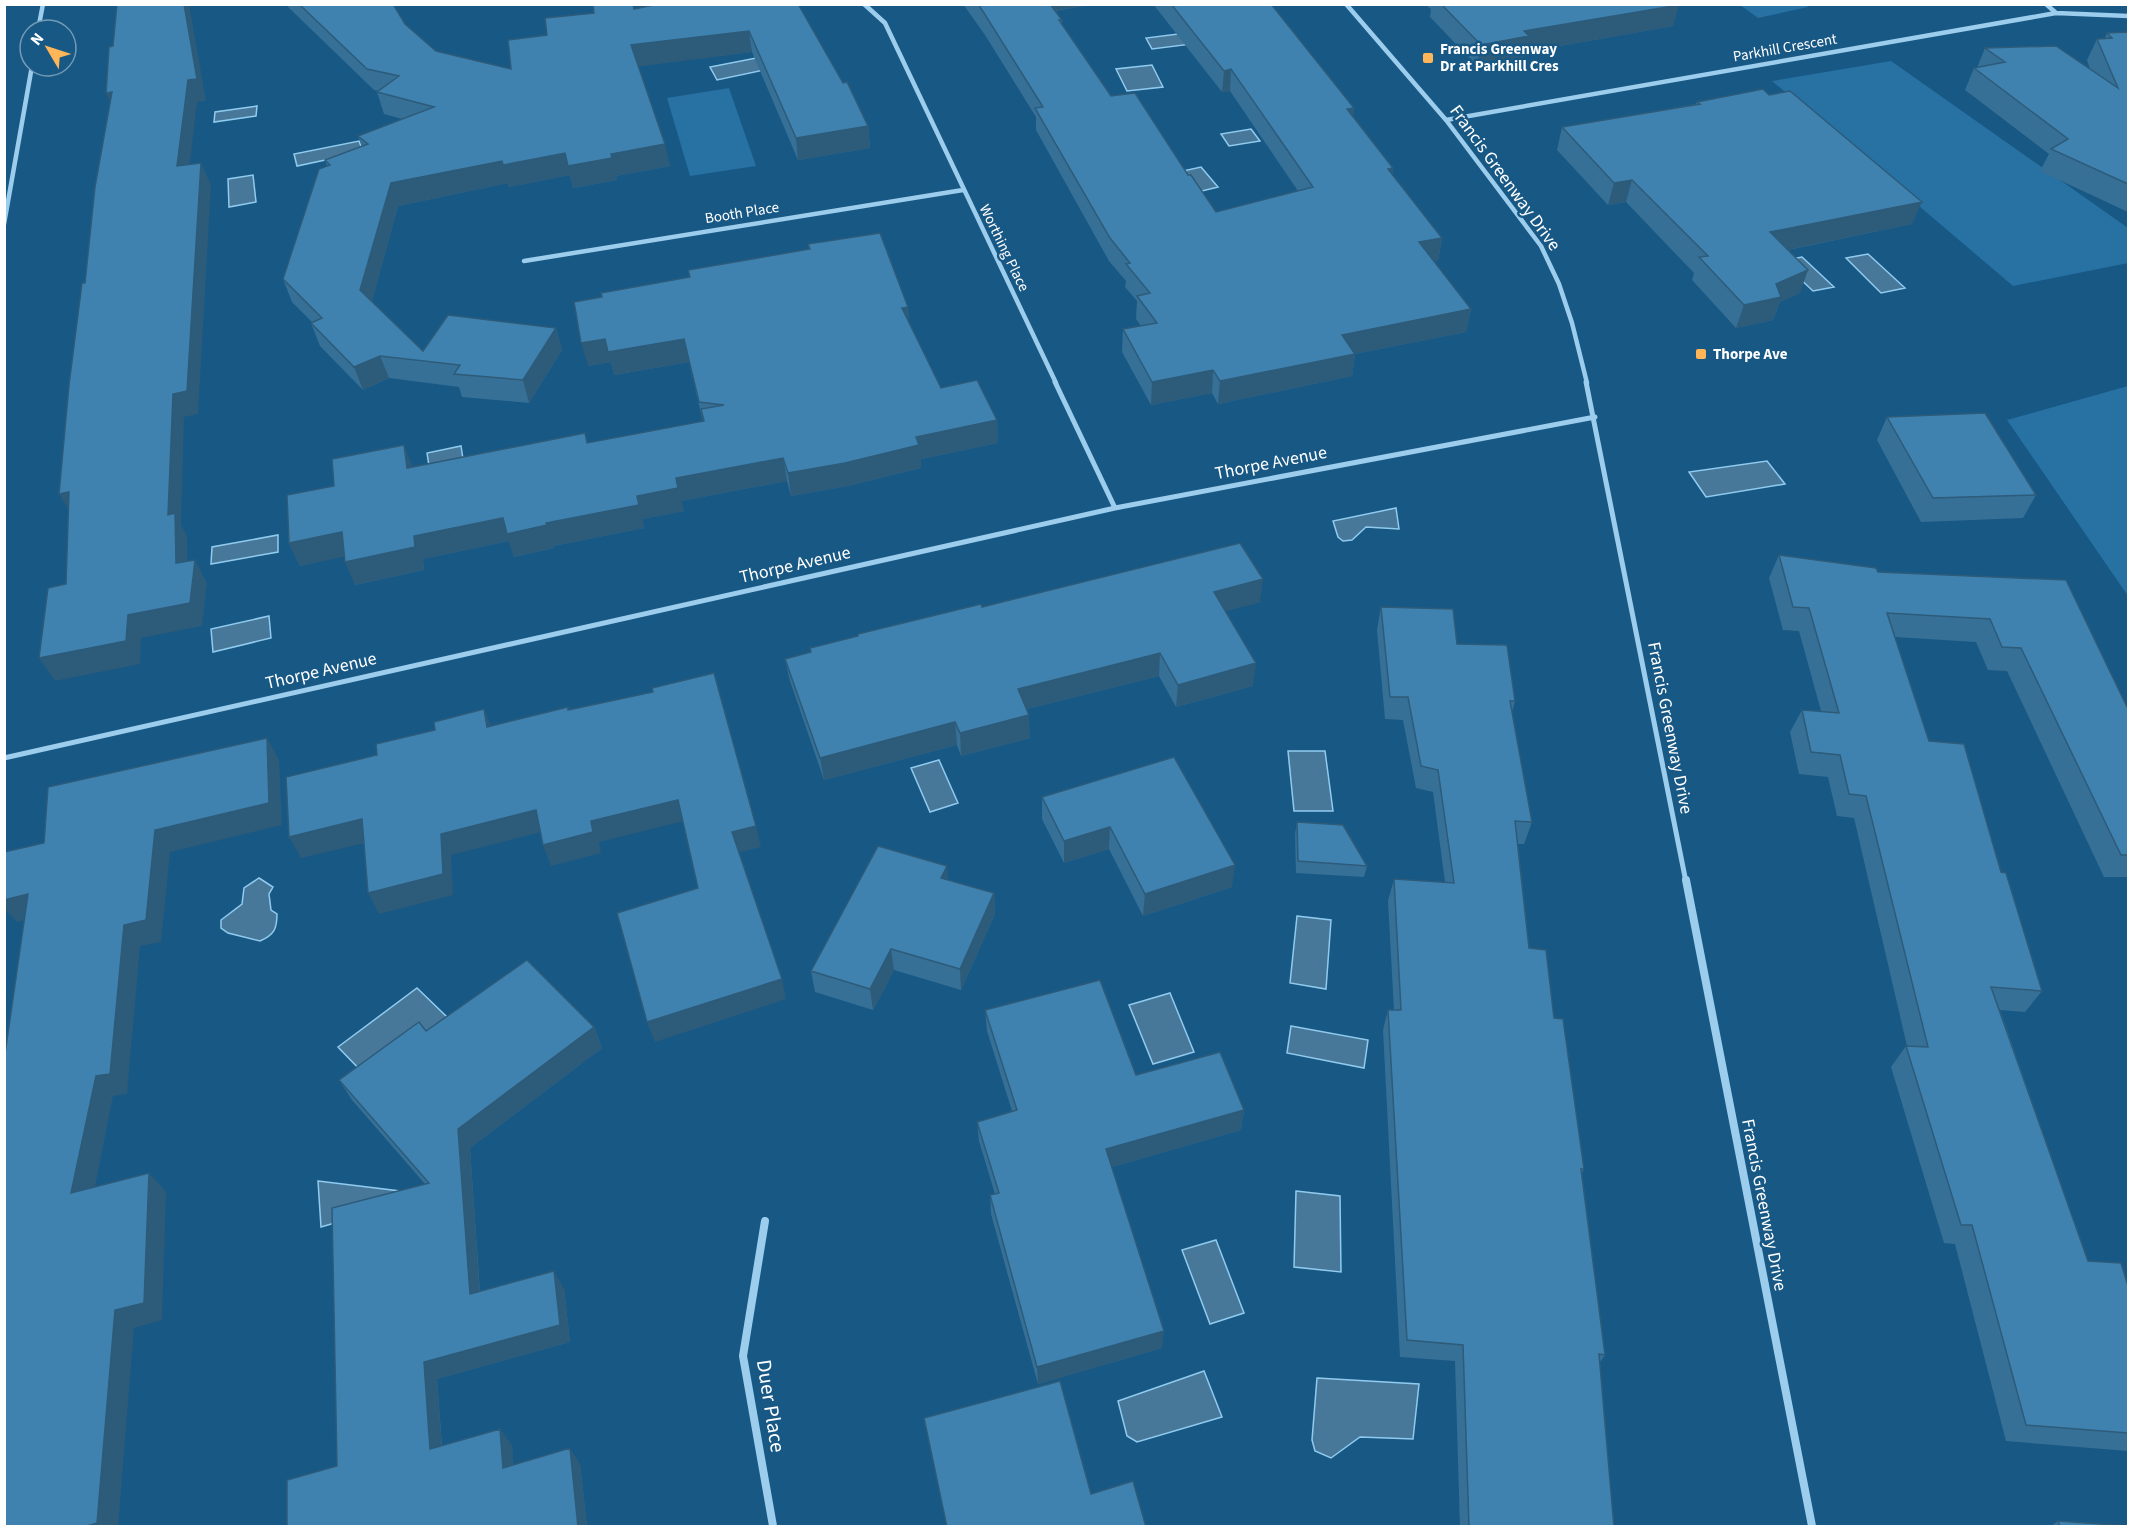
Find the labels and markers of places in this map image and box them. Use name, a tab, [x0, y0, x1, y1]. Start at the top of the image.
place label: Francis Greenway Dr at Parkhill Cres	[1440, 39, 1559, 77]
marker: Francis Greenway Dr at Parkhill Cres	[1421, 51, 1435, 65]
place label: Thorpe Ave	[1713, 344, 1788, 365]
marker: Thorpe Ave	[1694, 347, 1708, 361]

